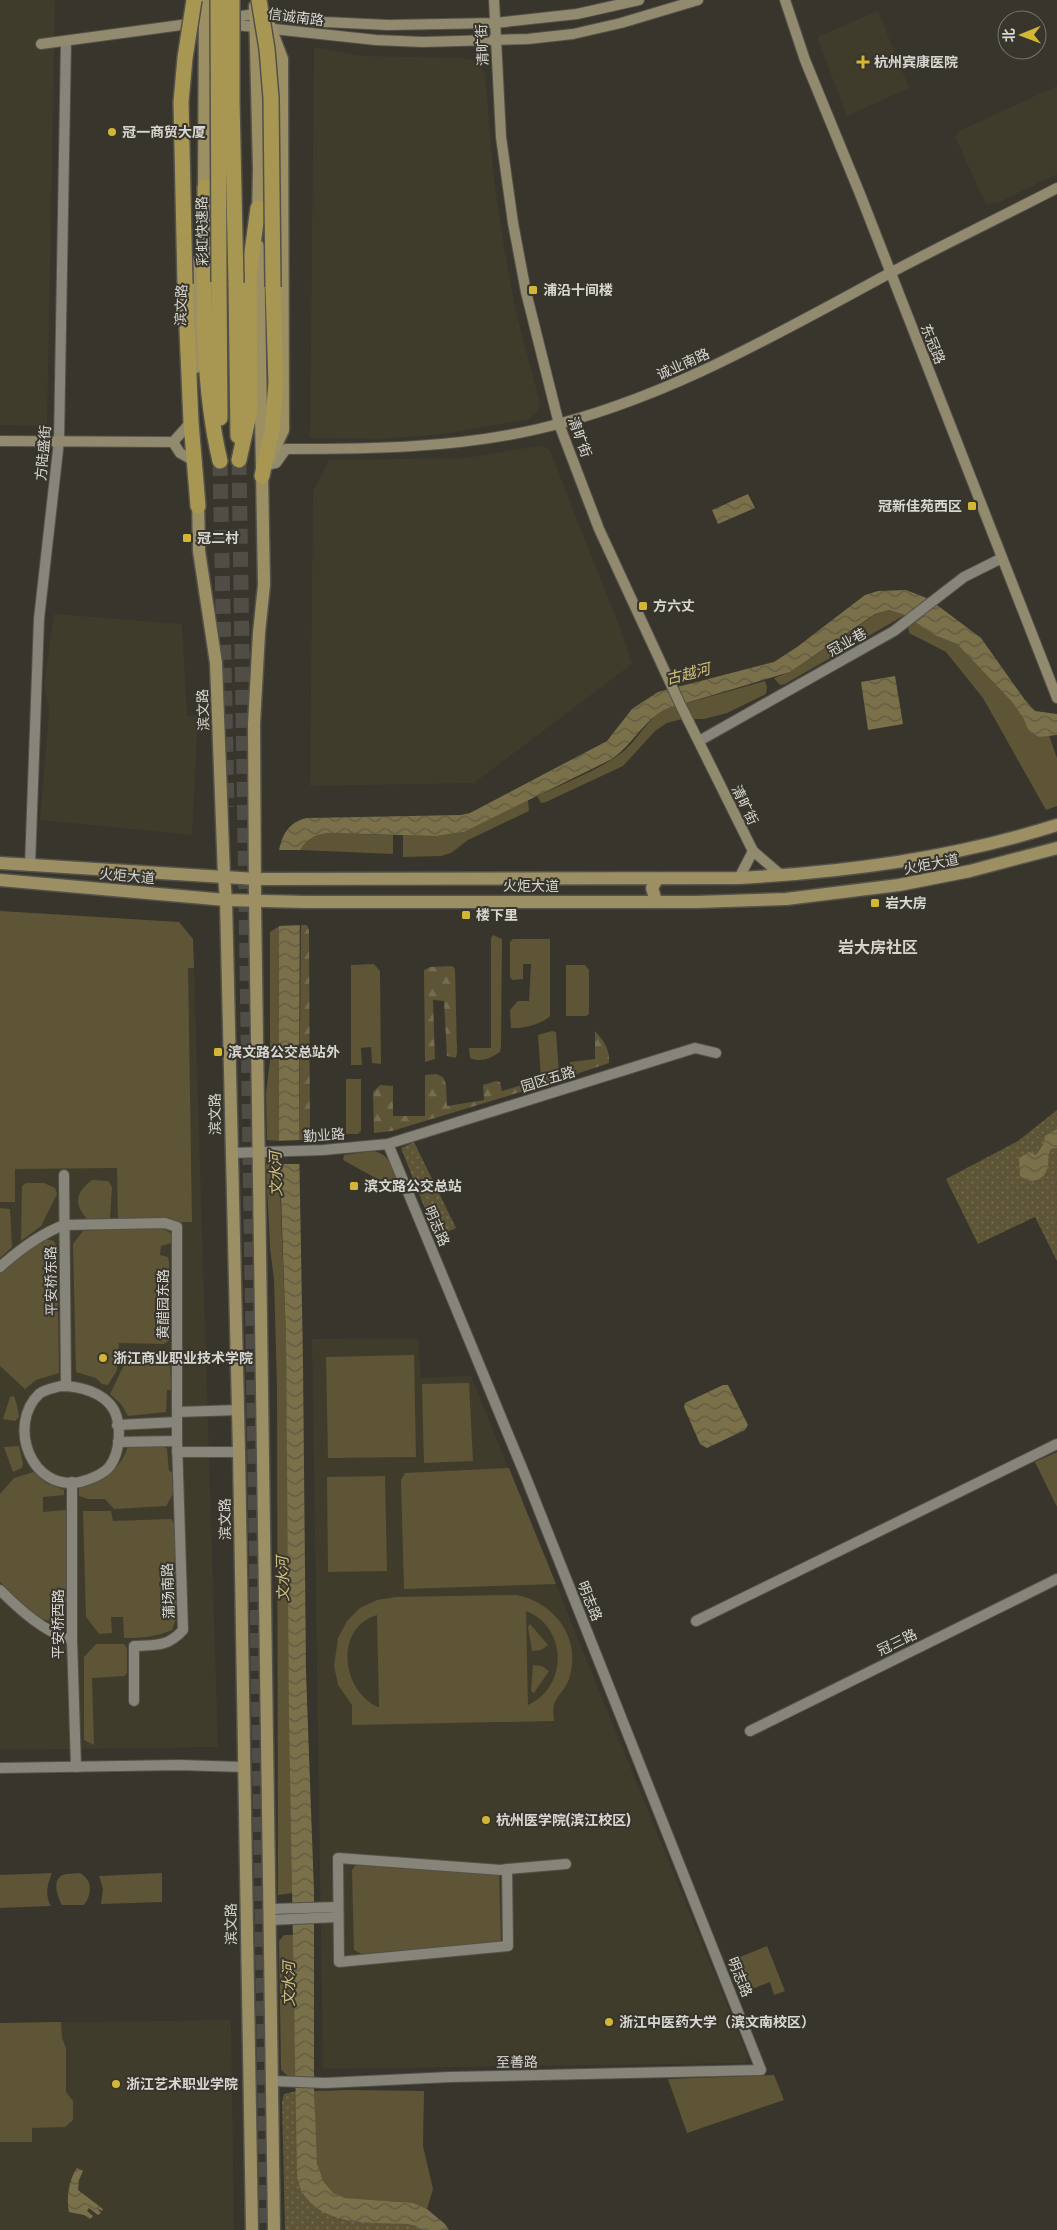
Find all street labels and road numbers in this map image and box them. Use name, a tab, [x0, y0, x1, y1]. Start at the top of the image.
street label: 信诚南路	[267, 6, 325, 29]
street label: 清旷街	[473, 24, 492, 66]
street label: 彩虹快速路	[193, 196, 212, 266]
street label: 滨文路	[172, 284, 191, 326]
street label: 东冠路	[917, 322, 948, 367]
street label: 诚业南路	[654, 345, 712, 384]
street label: 清旷街	[564, 415, 595, 460]
street label: 方陆盛街	[33, 424, 54, 482]
street label: 冠业巷	[825, 625, 870, 660]
street label: 滨文路	[194, 689, 213, 731]
street label: 清旷街	[728, 783, 761, 828]
street label: 火炬大道	[902, 851, 960, 878]
street label: 火炬大道	[98, 866, 156, 887]
street label: 火炬大道	[503, 878, 559, 895]
street label: 园区五路	[519, 1063, 577, 1096]
street label: 滨文路	[207, 1093, 224, 1135]
street label: 勤业路	[302, 1126, 346, 1145]
street label: 明志路	[421, 1204, 453, 1249]
street label: 平安桥东路	[42, 1246, 61, 1316]
street label: 黄醋园东路	[155, 1269, 172, 1339]
street label: 滨文路	[217, 1498, 234, 1540]
street label: 蒲场南路	[159, 1563, 178, 1619]
street label: 明志路	[574, 1579, 605, 1624]
street label: 平安桥西路	[50, 1589, 67, 1659]
street label: 冠三路	[875, 1626, 920, 1659]
street label: 滨文路	[223, 1903, 240, 1945]
street label: 明志路	[724, 1955, 755, 2000]
street label: 至善路	[496, 2054, 538, 2071]

